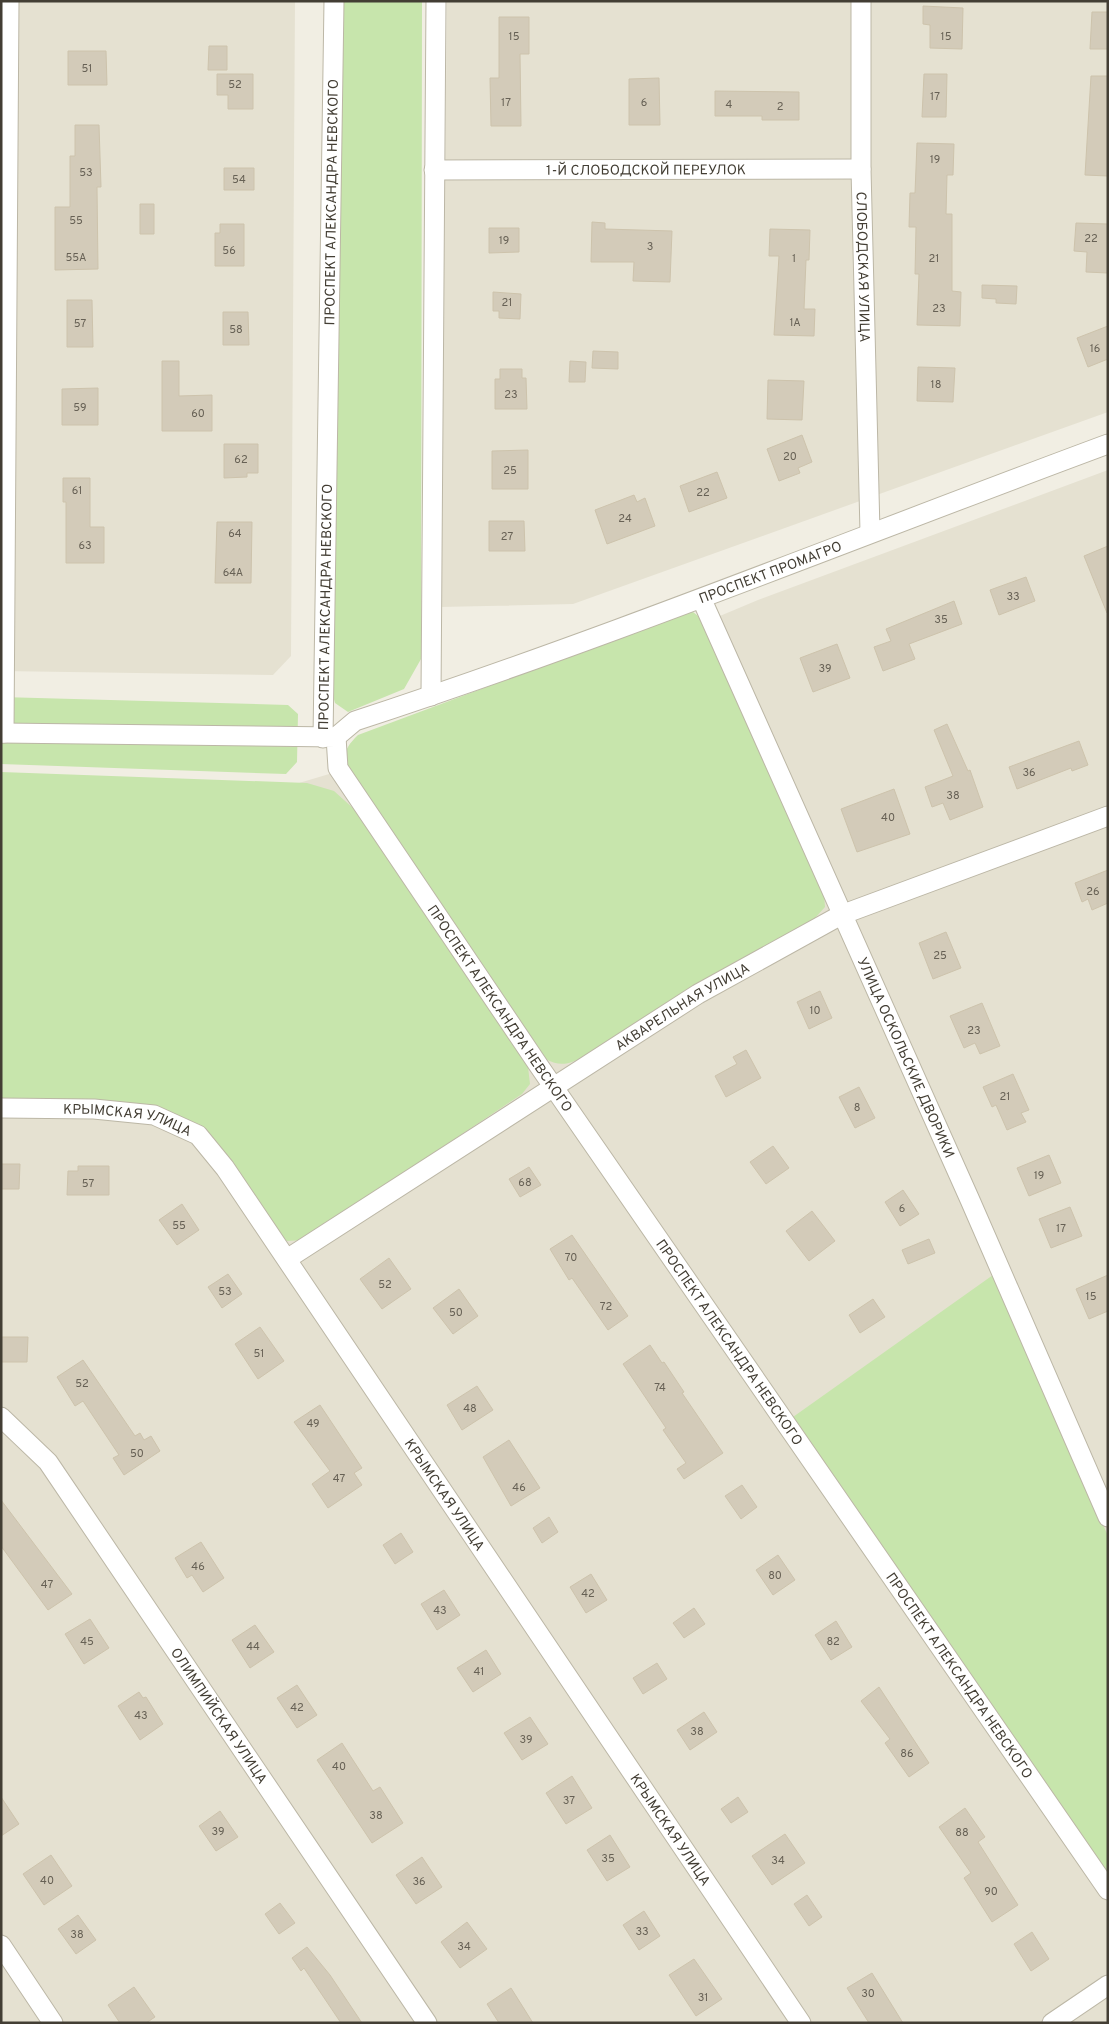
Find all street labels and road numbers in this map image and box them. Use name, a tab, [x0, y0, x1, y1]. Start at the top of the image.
street label: ПРОСПЕКТ АЛЕКСАНДРА НЕВСКОГО	[322, 79, 343, 325]
street label: 1-Й СЛОБОДСКОЙ ПЕРЕУЛОК	[546, 161, 746, 180]
street label: СЛОБОДСКАЯ УЛИЦА	[852, 191, 872, 343]
street label: ПРОСПЕКТ АЛЕКСАНДРА НЕВСКОГО	[316, 484, 337, 730]
street label: ПРОСПЕКТ ПРОМАГРО	[697, 538, 845, 608]
street label: ПРОСПЕКТ АЛЕКСАНДРА НЕВСКОГО	[423, 902, 575, 1116]
street label: УЛИЦА ОСКОЛЬСКИЕ ДВОРИКИ	[853, 955, 957, 1161]
street label: АКВАРЕЛЬНАЯ УЛИЦА	[612, 960, 753, 1055]
street label: КРЫМСКАЯ УЛИЦА	[63, 1102, 194, 1141]
street label: ПРОСПЕКТ АЛЕКСАНДРА НЕВСКОГО	[651, 1237, 805, 1449]
street label: КРЫМСКАЯ УЛИЦА	[400, 1436, 488, 1555]
street label: ПРОСПЕКТ АЛЕКСАНДРА НЕВСКОГО	[881, 1570, 1036, 1782]
street label: ОЛИМПИЙСКАЯ УЛИЦА	[166, 1645, 270, 1788]
street label: КРЫМСКАЯ УЛИЦА	[626, 1771, 713, 1890]

